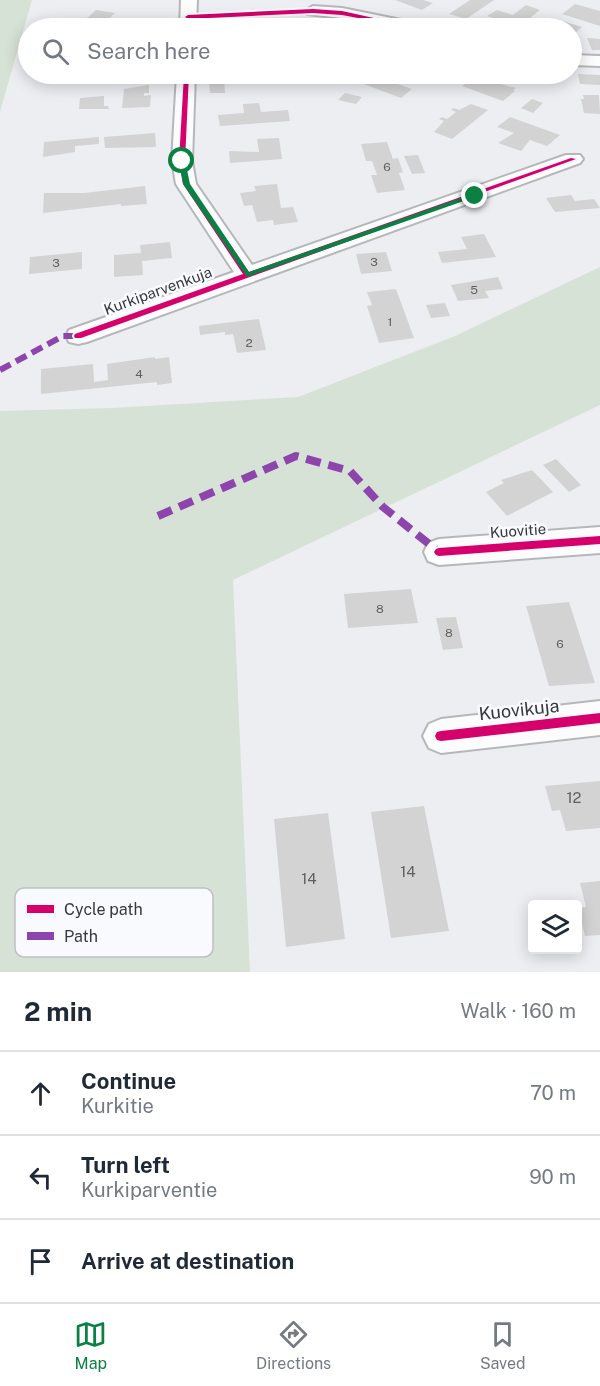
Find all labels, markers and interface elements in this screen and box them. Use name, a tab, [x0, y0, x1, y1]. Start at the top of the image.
search box	[18, 18, 582, 84]
icon: search	[39, 35, 72, 68]
text: Search here	[87, 38, 211, 64]
route start	[168, 147, 194, 173]
house number: 6	[383, 160, 391, 174]
route end	[461, 182, 487, 208]
house number: 3	[370, 255, 378, 269]
house number: 3	[52, 256, 60, 270]
street label: Kurkiparvenkuja	[102, 263, 214, 318]
house number: 5	[470, 283, 478, 297]
house number: 1	[388, 315, 392, 329]
house number: 2	[245, 336, 253, 350]
house number: 4	[135, 367, 143, 381]
street label: Kuovitie	[489, 520, 547, 541]
house number: 8	[376, 602, 384, 616]
house number: 8	[445, 626, 453, 640]
house number: 6	[556, 637, 564, 651]
street label: Kuovikuja	[478, 695, 560, 724]
house number: 12	[566, 789, 582, 806]
house number: 14	[400, 863, 416, 880]
house number: 14	[301, 870, 317, 887]
legend	[15, 888, 213, 957]
text: Cycle path	[64, 900, 143, 919]
map controls	[528, 900, 582, 954]
button: layers	[528, 900, 582, 954]
text: Path	[64, 927, 98, 946]
text: 2 min	[24, 996, 92, 1027]
text: Walk · 160 m	[461, 999, 576, 1023]
text: Continue	[81, 1068, 176, 1094]
icon: ahead	[24, 1077, 57, 1110]
text: 70 m	[530, 1081, 576, 1105]
text: Kurkitie	[81, 1094, 154, 1118]
text: Turn left	[81, 1152, 170, 1178]
icon: left	[24, 1161, 57, 1194]
text: 90 m	[529, 1165, 576, 1189]
text: Kurkiparventie	[81, 1178, 217, 1202]
icon: arrive	[24, 1245, 57, 1278]
text: Arrive at destination	[81, 1248, 294, 1274]
tab: Map	[74, 1318, 107, 1373]
tab: Directions	[256, 1318, 331, 1373]
tab: Saved	[480, 1318, 526, 1373]

